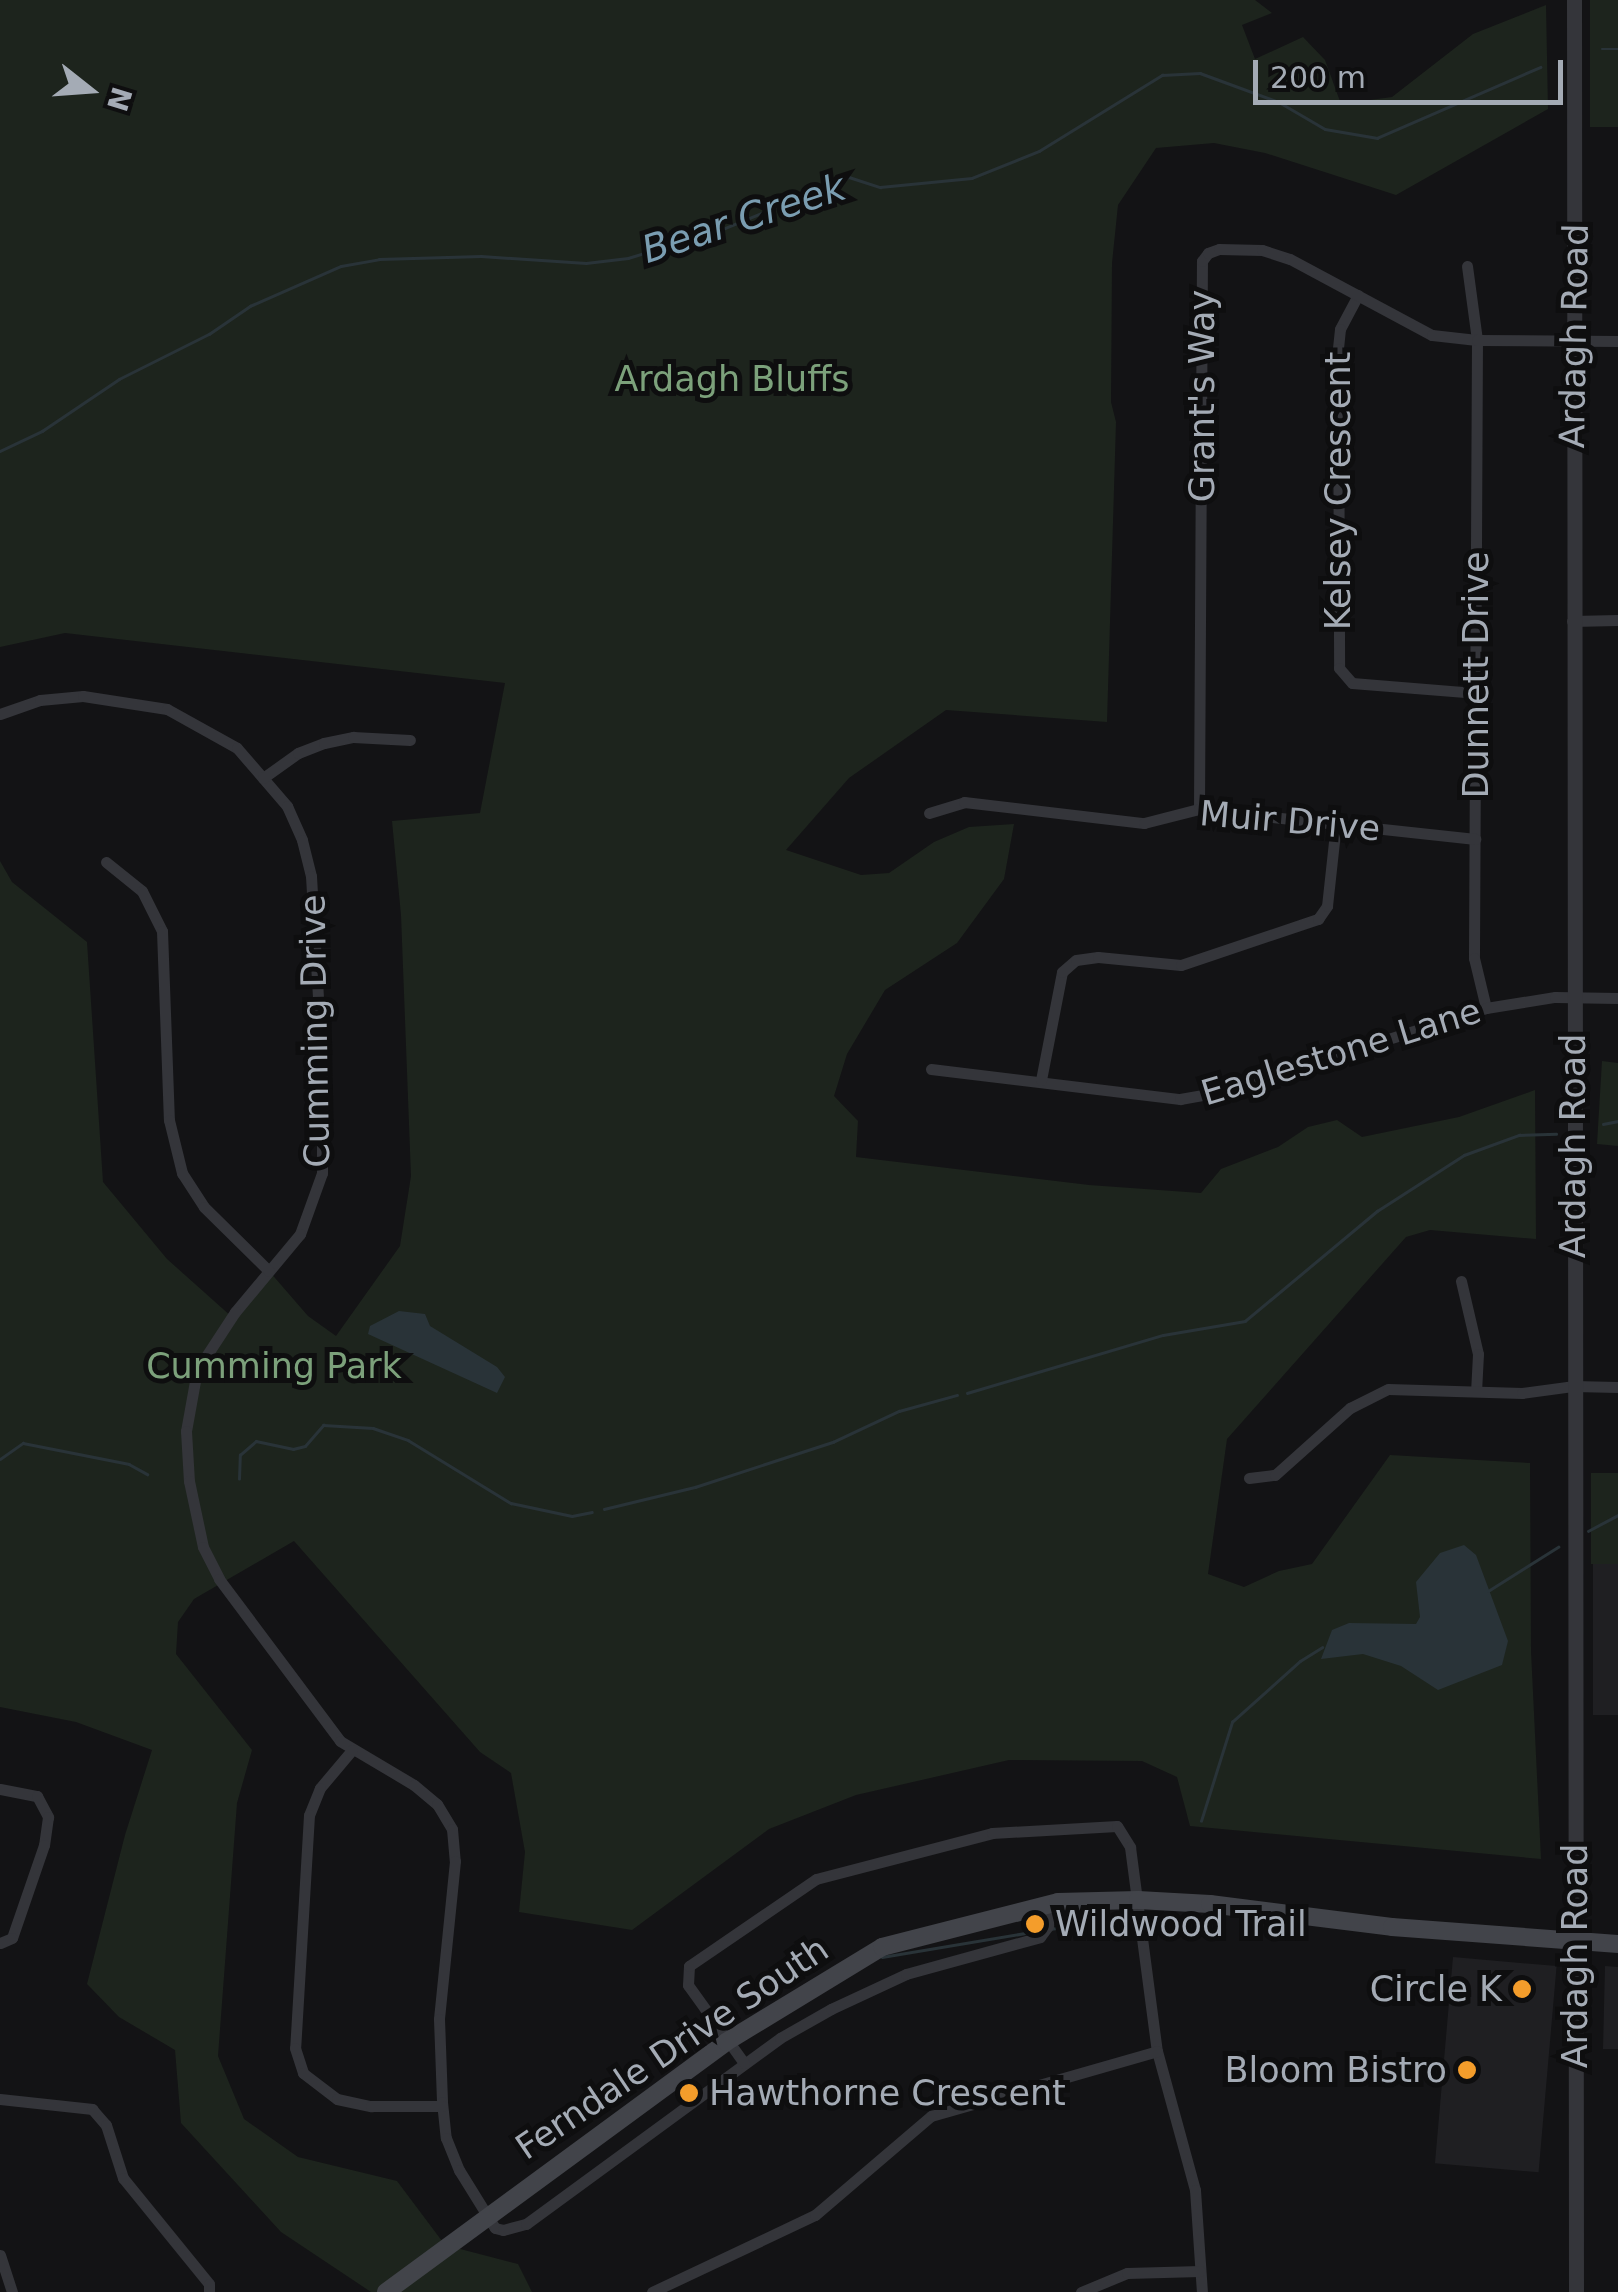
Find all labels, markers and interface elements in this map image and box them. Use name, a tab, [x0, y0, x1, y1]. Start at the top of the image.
north arrow	[40, 40, 140, 140]
scale bar	[1258, 40, 1568, 102]
text: 200 m	[1270, 60, 1366, 95]
text: N	[100, 83, 138, 115]
water label: Bear Creek	[636, 165, 852, 273]
street label: Ardagh Road	[1551, 223, 1597, 449]
street label: Grant's Way	[1181, 290, 1223, 502]
street label: Kelsey Crescent	[1317, 352, 1359, 630]
park label: Ardagh Bluffs	[614, 358, 850, 400]
street label: Dunnett Drive	[1455, 552, 1497, 798]
street label: Muir Drive	[1198, 792, 1382, 850]
street label: Cumming Drive	[292, 894, 338, 1168]
street label: Eaglestone Lane	[1196, 990, 1486, 1114]
street label: Ardagh Road	[1552, 1034, 1594, 1258]
park label: Cumming Park	[146, 1345, 402, 1387]
street label: Ardagh Road	[1554, 1844, 1596, 2068]
place label: Wildwood Trail	[1055, 1903, 1307, 1945]
marker: Wildwood Trail	[1024, 1913, 1046, 1935]
street label: Ferndale Drive South	[508, 1928, 836, 2168]
place label: Circle K	[1370, 1968, 1502, 2010]
marker: Circle K	[1511, 1978, 1533, 2000]
place label: Bloom Bistro	[1224, 2049, 1447, 2091]
marker: Bloom Bistro	[1456, 2059, 1478, 2081]
place label: Hawthorne Crescent	[709, 2072, 1066, 2114]
marker: Hawthorne Crescent	[678, 2082, 700, 2104]

